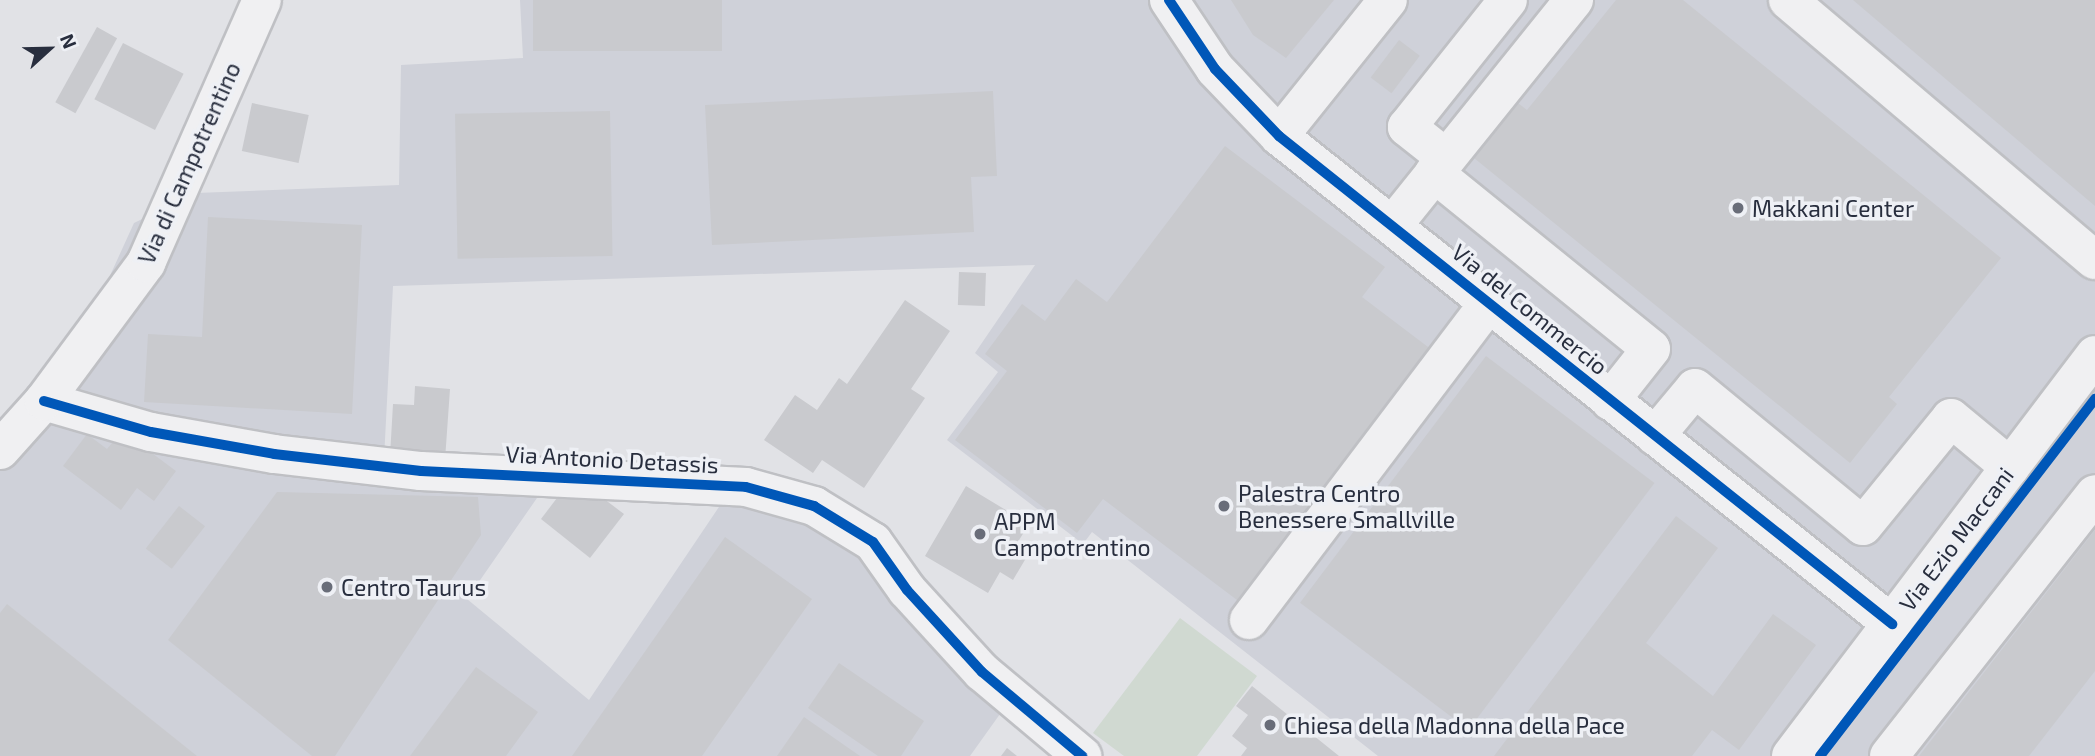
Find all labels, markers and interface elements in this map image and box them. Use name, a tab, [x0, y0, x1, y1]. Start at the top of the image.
north arrow	[14, 14, 84, 84]
text: N	[56, 30, 82, 52]
street label: Via di Campotrentino	[132, 58, 246, 268]
place label: Makkani Center	[1752, 194, 1914, 222]
marker: Makkani Center	[1730, 200, 1746, 216]
street label: Via del Commercio	[1446, 238, 1614, 380]
street label: Via Antonio Detassis	[504, 440, 720, 478]
street label: Via Ezio Maccani	[1893, 462, 2019, 616]
place label: Palestra Centro Benessere Smallville	[1238, 479, 1455, 533]
marker: Palestra Centro Benessere Smallville	[1216, 498, 1232, 514]
place label: APPM Campotrentino	[994, 507, 1151, 561]
marker: APPM Campotrentino	[972, 526, 988, 542]
place label: Centro Taurus	[341, 573, 487, 601]
marker: Centro Taurus	[319, 579, 335, 595]
place label: Chiesa della Madonna della Pace	[1284, 711, 1625, 739]
marker: Chiesa della Madonna della Pace	[1262, 717, 1278, 733]

